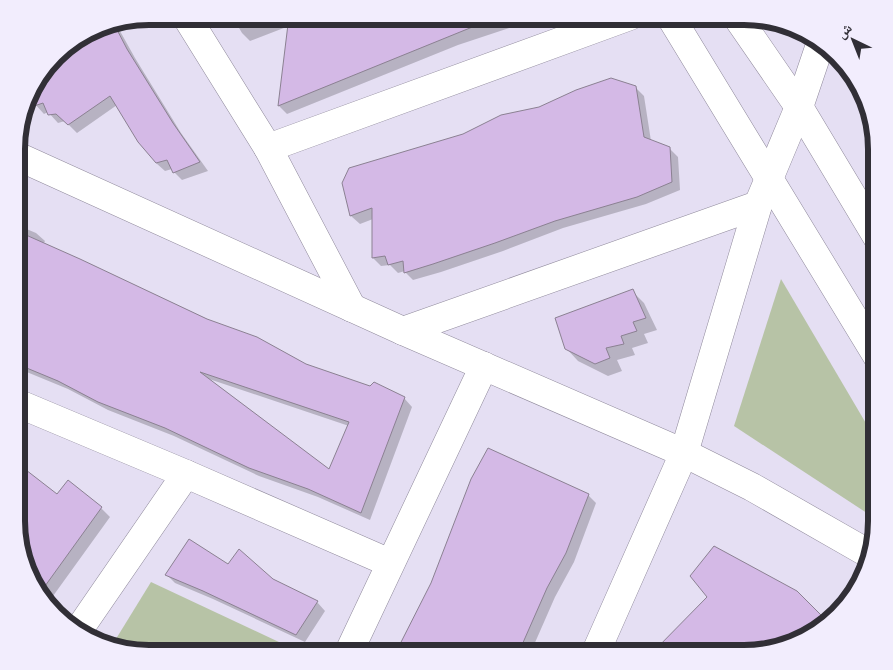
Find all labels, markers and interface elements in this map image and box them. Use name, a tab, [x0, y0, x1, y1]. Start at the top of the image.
north arrow	[828, 15, 878, 65]
text: ش	[833, 19, 856, 42]

